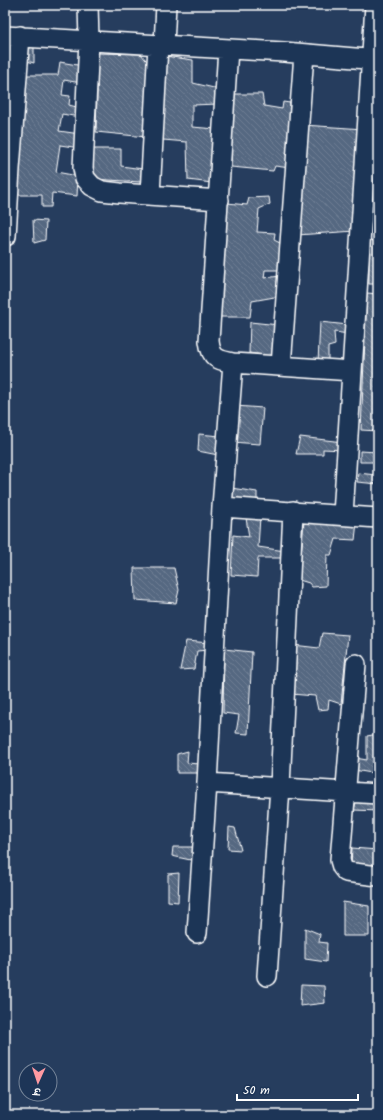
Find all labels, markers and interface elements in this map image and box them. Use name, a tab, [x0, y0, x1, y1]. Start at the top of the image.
north arrow	[18, 1062, 58, 1102]
scale bar	[237, 1076, 358, 1102]
text: 50 m	[243, 1081, 270, 1100]
text: उ	[32, 1082, 41, 1100]

